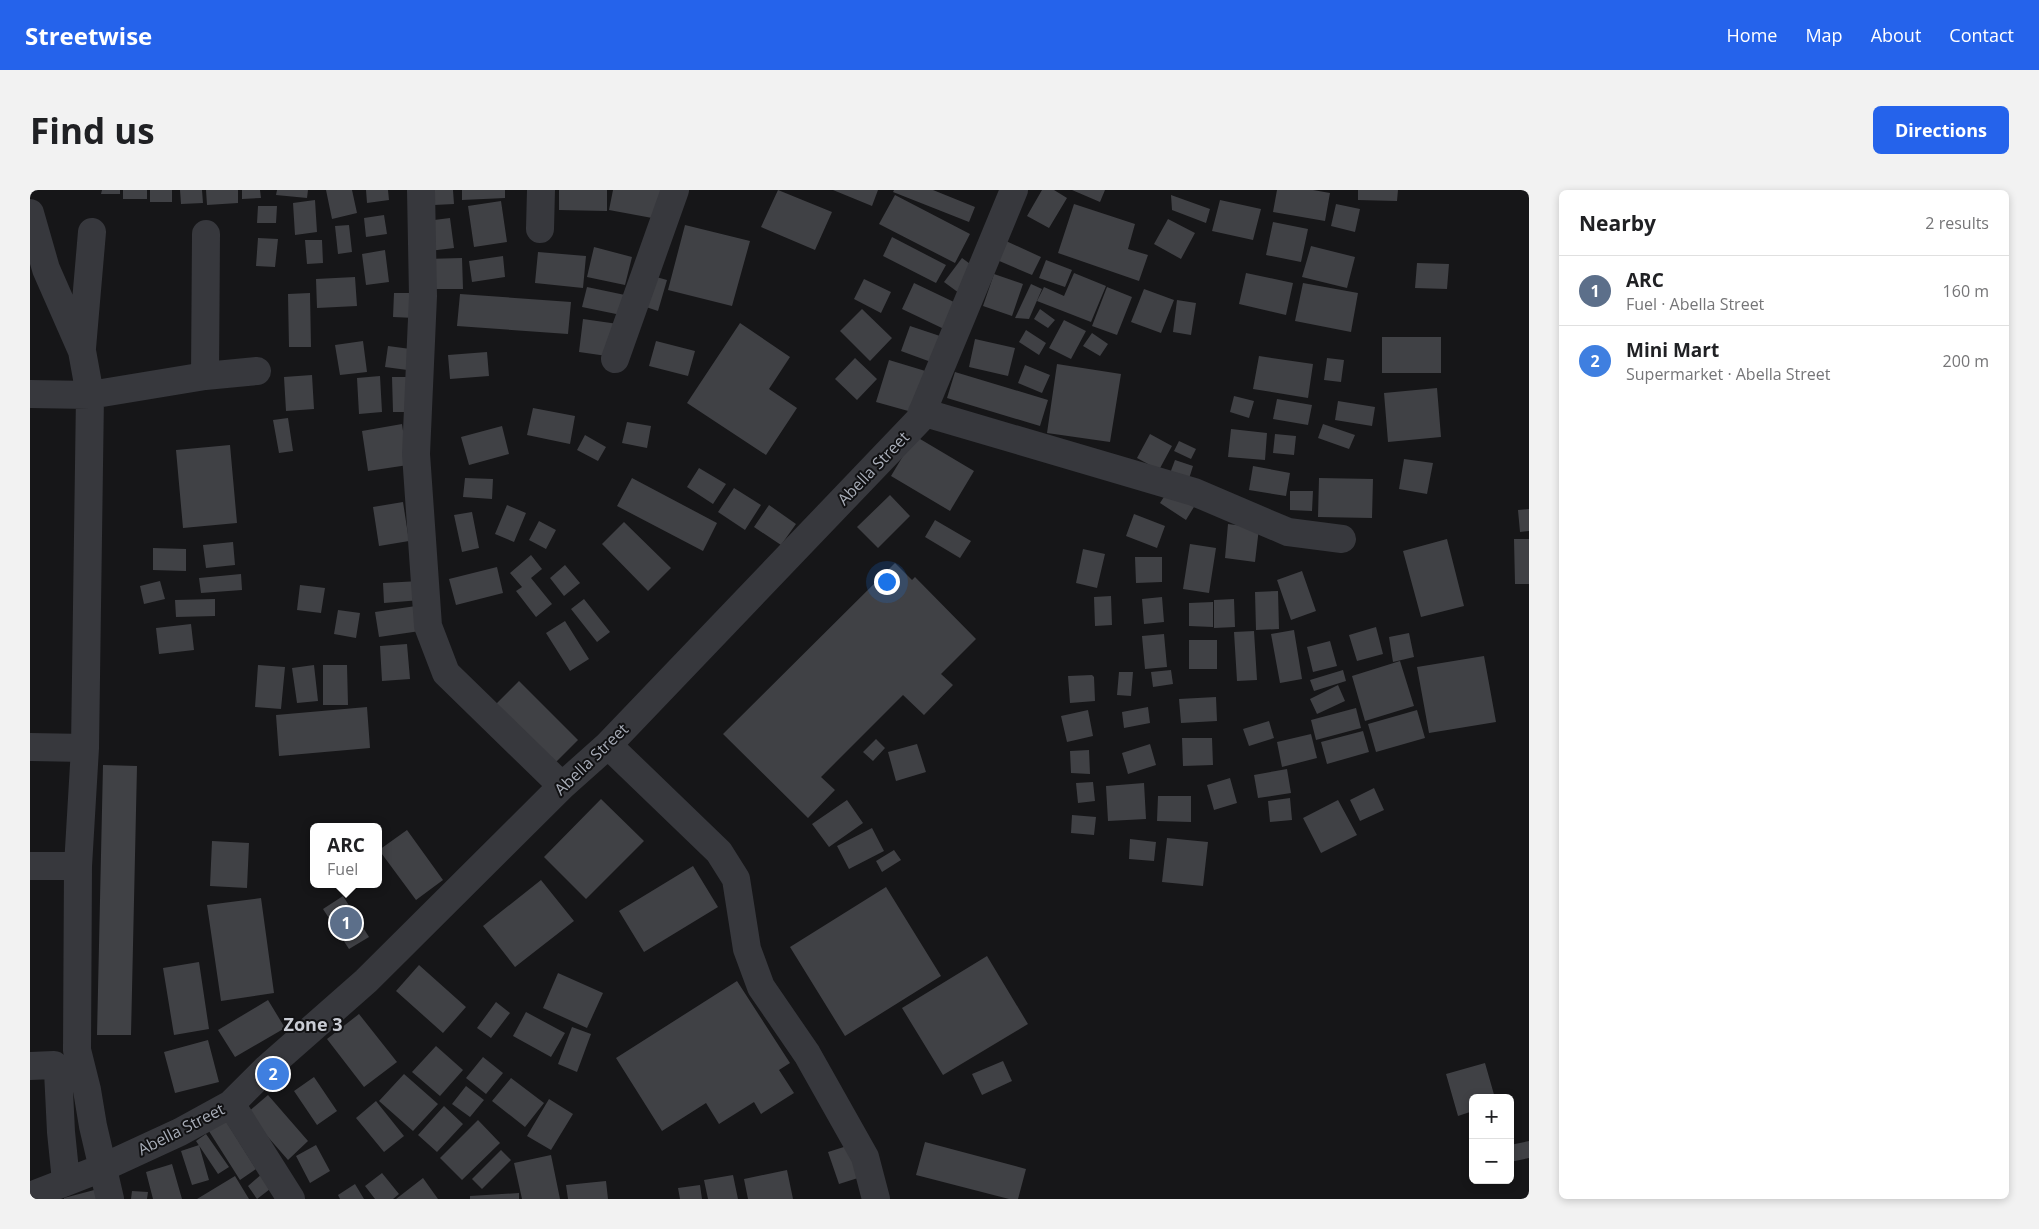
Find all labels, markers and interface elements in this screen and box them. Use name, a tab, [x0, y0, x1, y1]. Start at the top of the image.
text: Streetwise	[25, 19, 152, 52]
text: Home	[1727, 23, 1777, 47]
text: Map	[1805, 23, 1843, 47]
text: About	[1871, 23, 1921, 47]
text: Contact	[1949, 23, 2014, 47]
button: Directions	[1873, 106, 2009, 154]
text: Find us	[30, 107, 155, 154]
text: Nearby	[1579, 209, 1656, 237]
text: 2 results	[1925, 212, 1989, 234]
text: ARC	[1626, 267, 1664, 293]
text: 1	[1590, 280, 1600, 302]
text: 160 m	[1943, 280, 1989, 302]
text: Fuel · Abella Street	[1626, 293, 1764, 315]
text: Mini Mart	[1626, 337, 1719, 363]
text: 2	[1590, 350, 1600, 372]
text: 200 m	[1943, 350, 1989, 372]
text: Supermarket · Abella Street	[1626, 363, 1830, 385]
street label: Abella Street	[832, 426, 914, 510]
your location	[874, 569, 900, 595]
street label: Abella Street	[549, 718, 633, 800]
popup	[310, 823, 382, 888]
text: ARC	[327, 832, 365, 858]
text: Fuel	[327, 858, 358, 880]
pin: 1	[330, 904, 362, 942]
district label: Zone 3	[283, 1012, 343, 1036]
pin: 2	[257, 1055, 289, 1093]
map controls	[1469, 1094, 1514, 1184]
button: +	[1469, 1094, 1514, 1139]
street label: Abella Street	[134, 1098, 228, 1160]
button: −	[1469, 1139, 1514, 1184]

